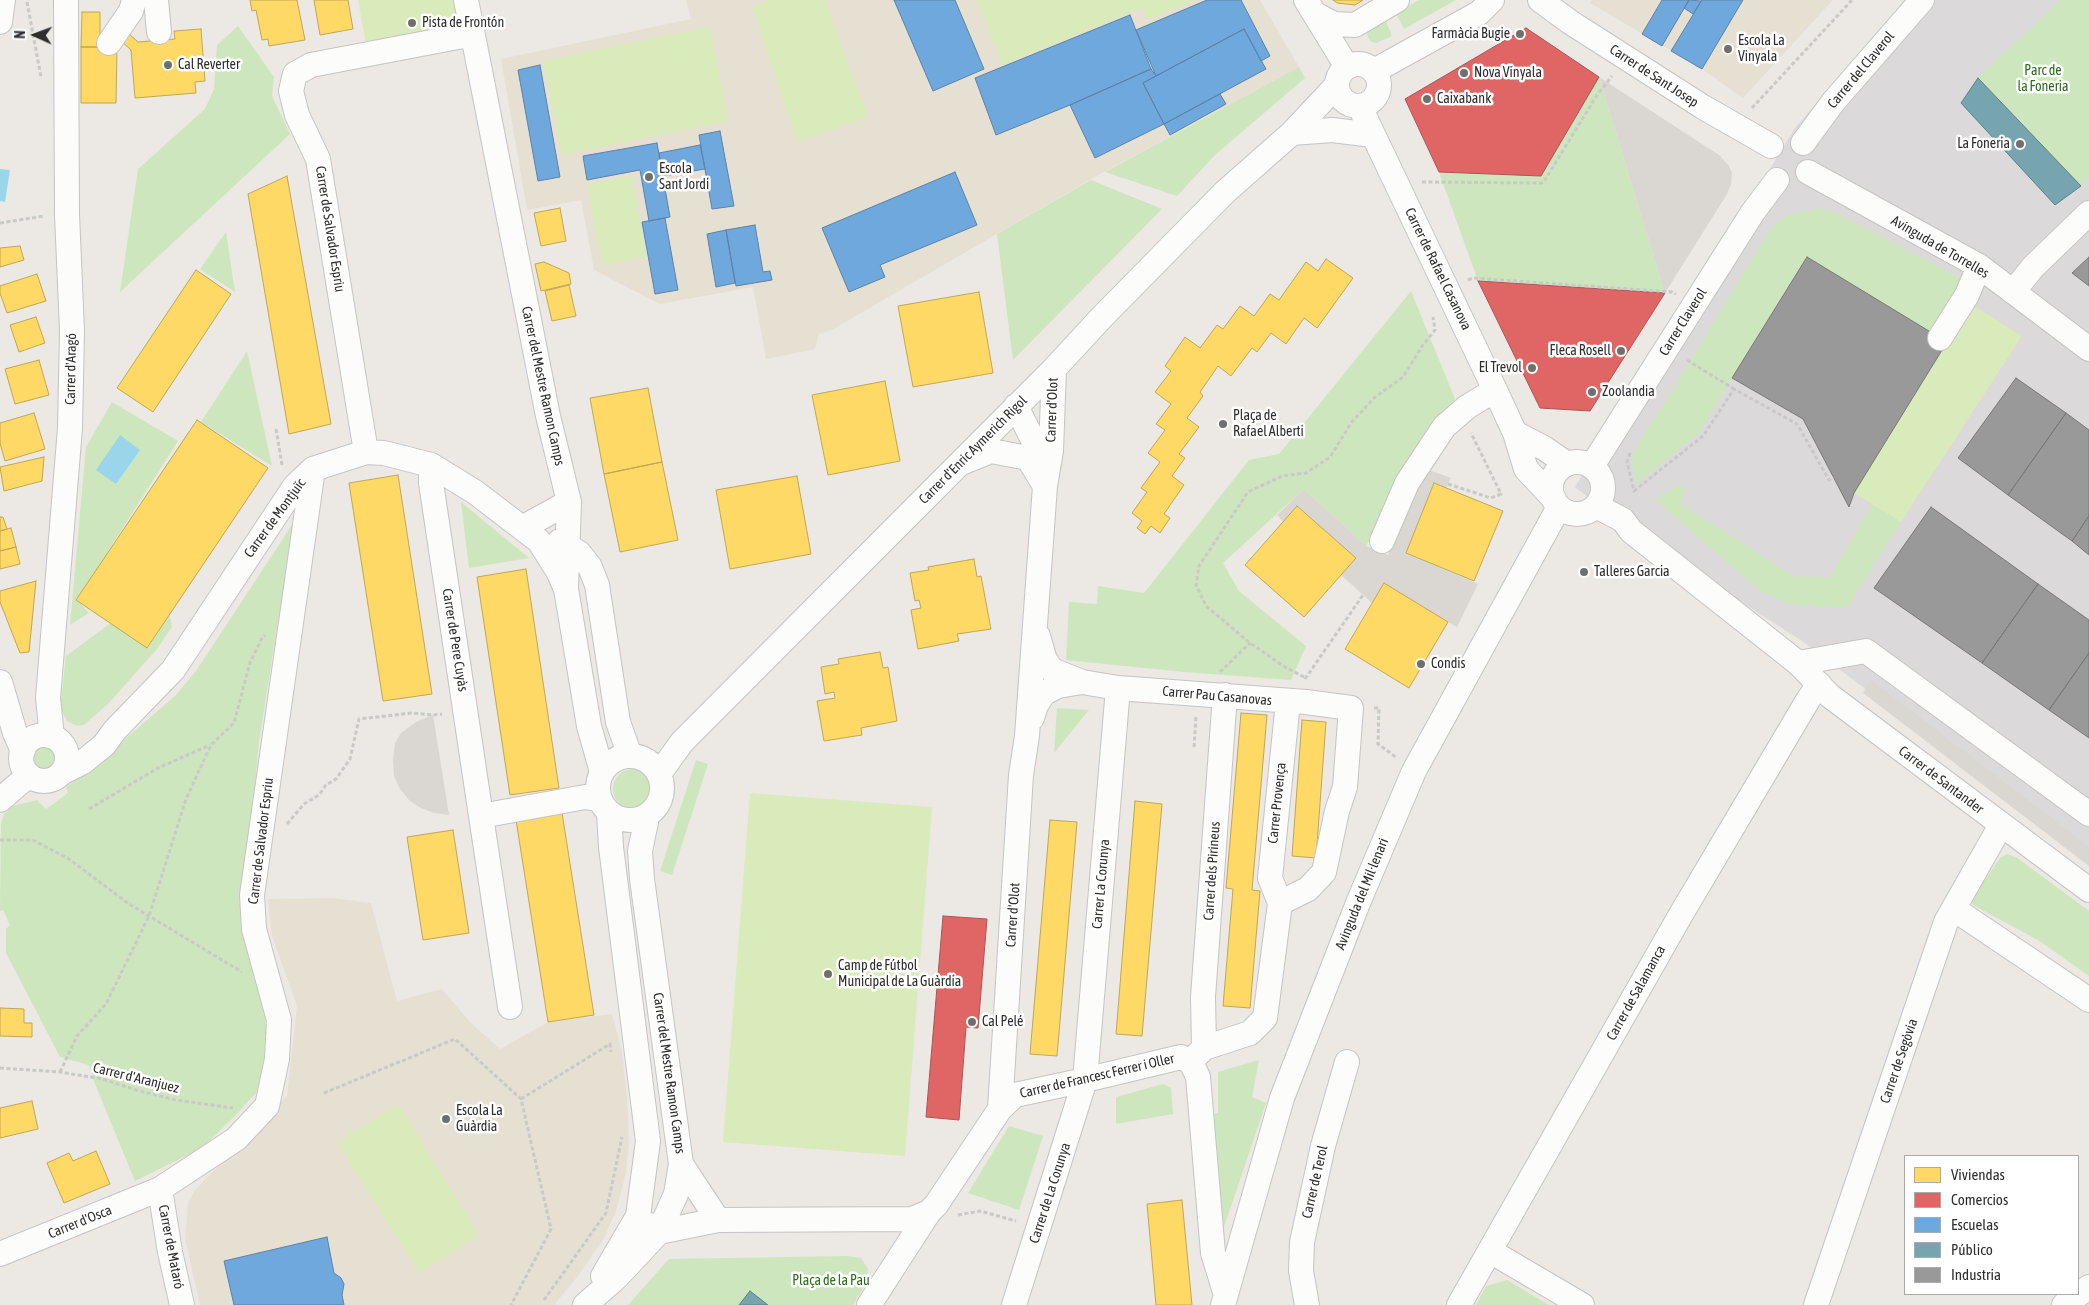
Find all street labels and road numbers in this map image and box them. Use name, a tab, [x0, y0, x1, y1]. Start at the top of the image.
street label: Carrer del Claverol	[1824, 28, 1898, 112]
street label: Carrer de Sant Josep	[1606, 41, 1702, 111]
street label: Carrer de Salvador Espriu	[312, 165, 348, 293]
street label: Carrer de Rafael Casanova	[1401, 205, 1475, 333]
street label: Avinguda de Torrelles	[1888, 212, 1992, 282]
street label: Carrer Claverol	[1656, 285, 1710, 359]
street label: Carrer del Mestre Ramon Camps	[518, 305, 568, 467]
street label: Carrer d'Aragó	[62, 333, 80, 405]
street label: Carrer d'Olot	[1042, 377, 1062, 443]
street label: Carrer d'Enric Aymerich Rigol	[915, 392, 1031, 508]
street label: Carrer de Montjuïc	[241, 475, 309, 561]
street label: Carrer de Pere Cuyàs	[439, 587, 471, 693]
street label: Carrer Pau Casanovas	[1162, 683, 1272, 709]
street label: Carrer de Santander	[1895, 743, 1987, 817]
street label: Carrer Provença	[1264, 762, 1290, 844]
street label: Carrer de Salvador Espriu	[245, 777, 277, 905]
street label: Carrer dels Pirineus	[1200, 821, 1224, 921]
street label: Avinguda del Mil·lenari	[1332, 836, 1392, 952]
street label: Carrer La Corunya	[1089, 838, 1113, 930]
street label: Carrer d'Olot	[1002, 882, 1024, 948]
street label: Carrer de Salamanca	[1603, 943, 1669, 1043]
street label: Carrer del Mestre Ramon Camps	[649, 991, 689, 1155]
street label: Carrer de Segòvia	[1877, 1017, 1921, 1105]
street label: Carrer de Francesc Ferrer i Oller	[1018, 1050, 1176, 1102]
street label: Carrer d'Aranjuez	[91, 1059, 181, 1097]
street label: Carrer de La Corunya	[1026, 1141, 1074, 1245]
street label: Carrer de Terol	[1298, 1144, 1332, 1220]
street label: Carrer d'Osca	[46, 1202, 114, 1242]
street label: Carrer de Mataró	[155, 1203, 187, 1291]

